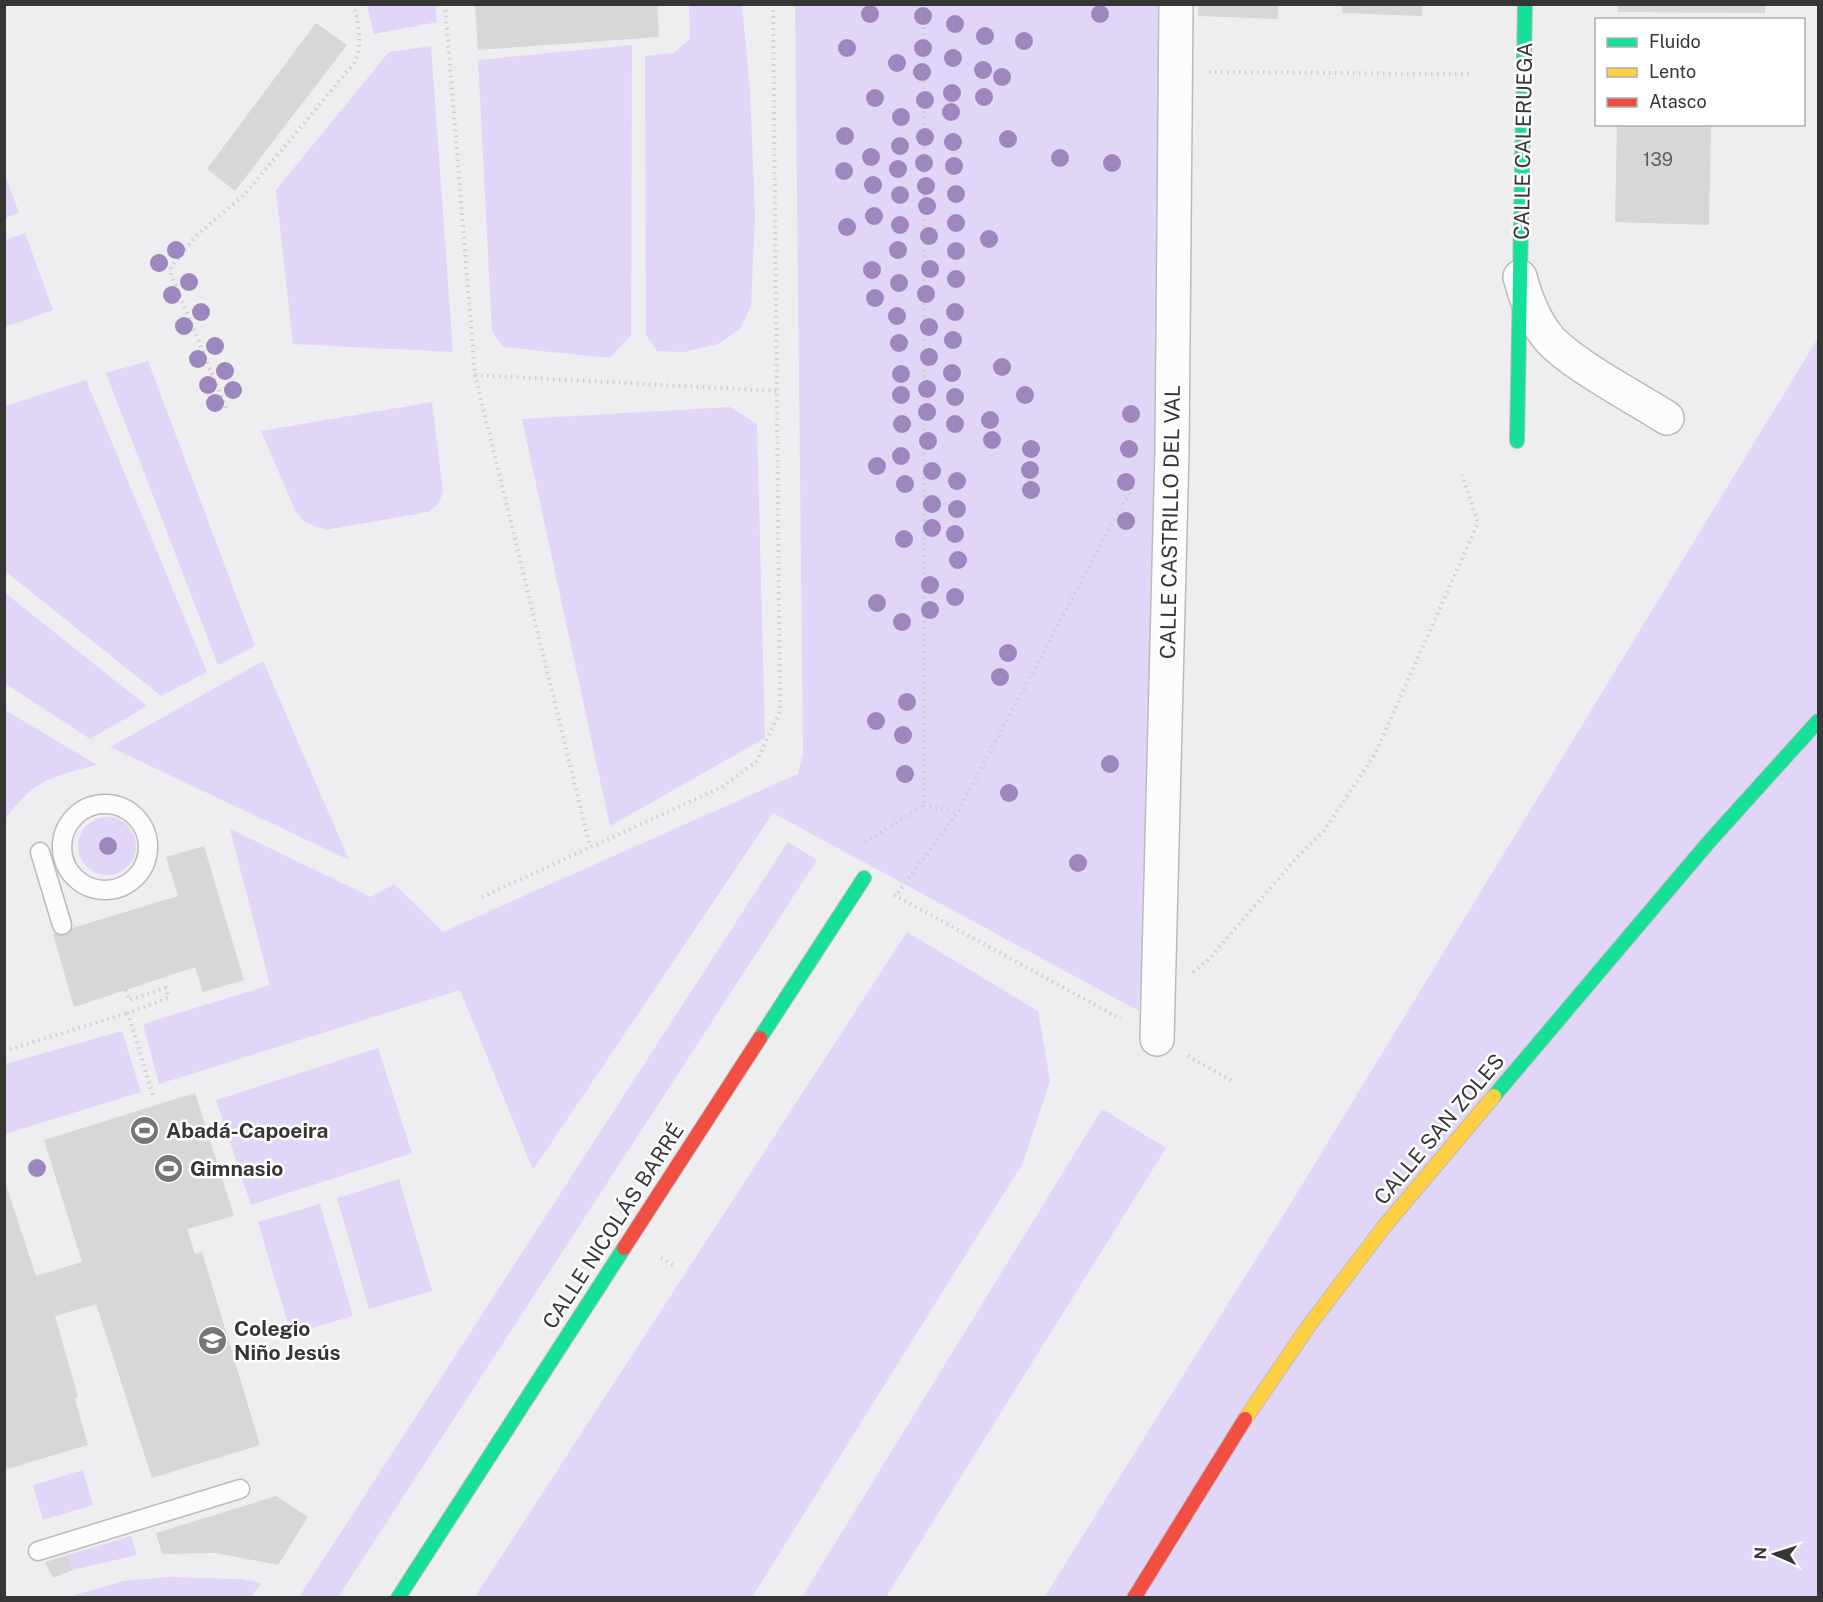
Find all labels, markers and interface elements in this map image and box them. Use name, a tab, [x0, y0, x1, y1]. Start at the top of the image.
legend	[1595, 18, 1805, 126]
text: Fluido	[1649, 31, 1701, 52]
street label: CALLE CALERUEGA	[1509, 42, 1537, 240]
text: Lento	[1649, 61, 1696, 82]
text: Atasco	[1649, 91, 1707, 112]
house number: 139	[1643, 149, 1673, 170]
street label: CALLE CASTRILLO DEL VAL	[1155, 385, 1185, 659]
street label: CALLE SAN ZOLES	[1369, 1049, 1509, 1209]
sports icon: Abadá-Capoeira	[129, 1114, 161, 1146]
place label: Abadá-Capoeira	[166, 1118, 328, 1143]
street label: CALLE NICOLÁS BARRÉ	[537, 1119, 689, 1333]
sports icon: Gimnasio	[153, 1152, 185, 1184]
place label: Gimnasio	[190, 1156, 283, 1181]
place label: Colegio Niño Jesús	[234, 1316, 340, 1365]
school or university icon: Colegio Niño Jesús	[197, 1324, 229, 1356]
north arrow	[1745, 1524, 1805, 1584]
text: N	[1751, 1546, 1770, 1560]

